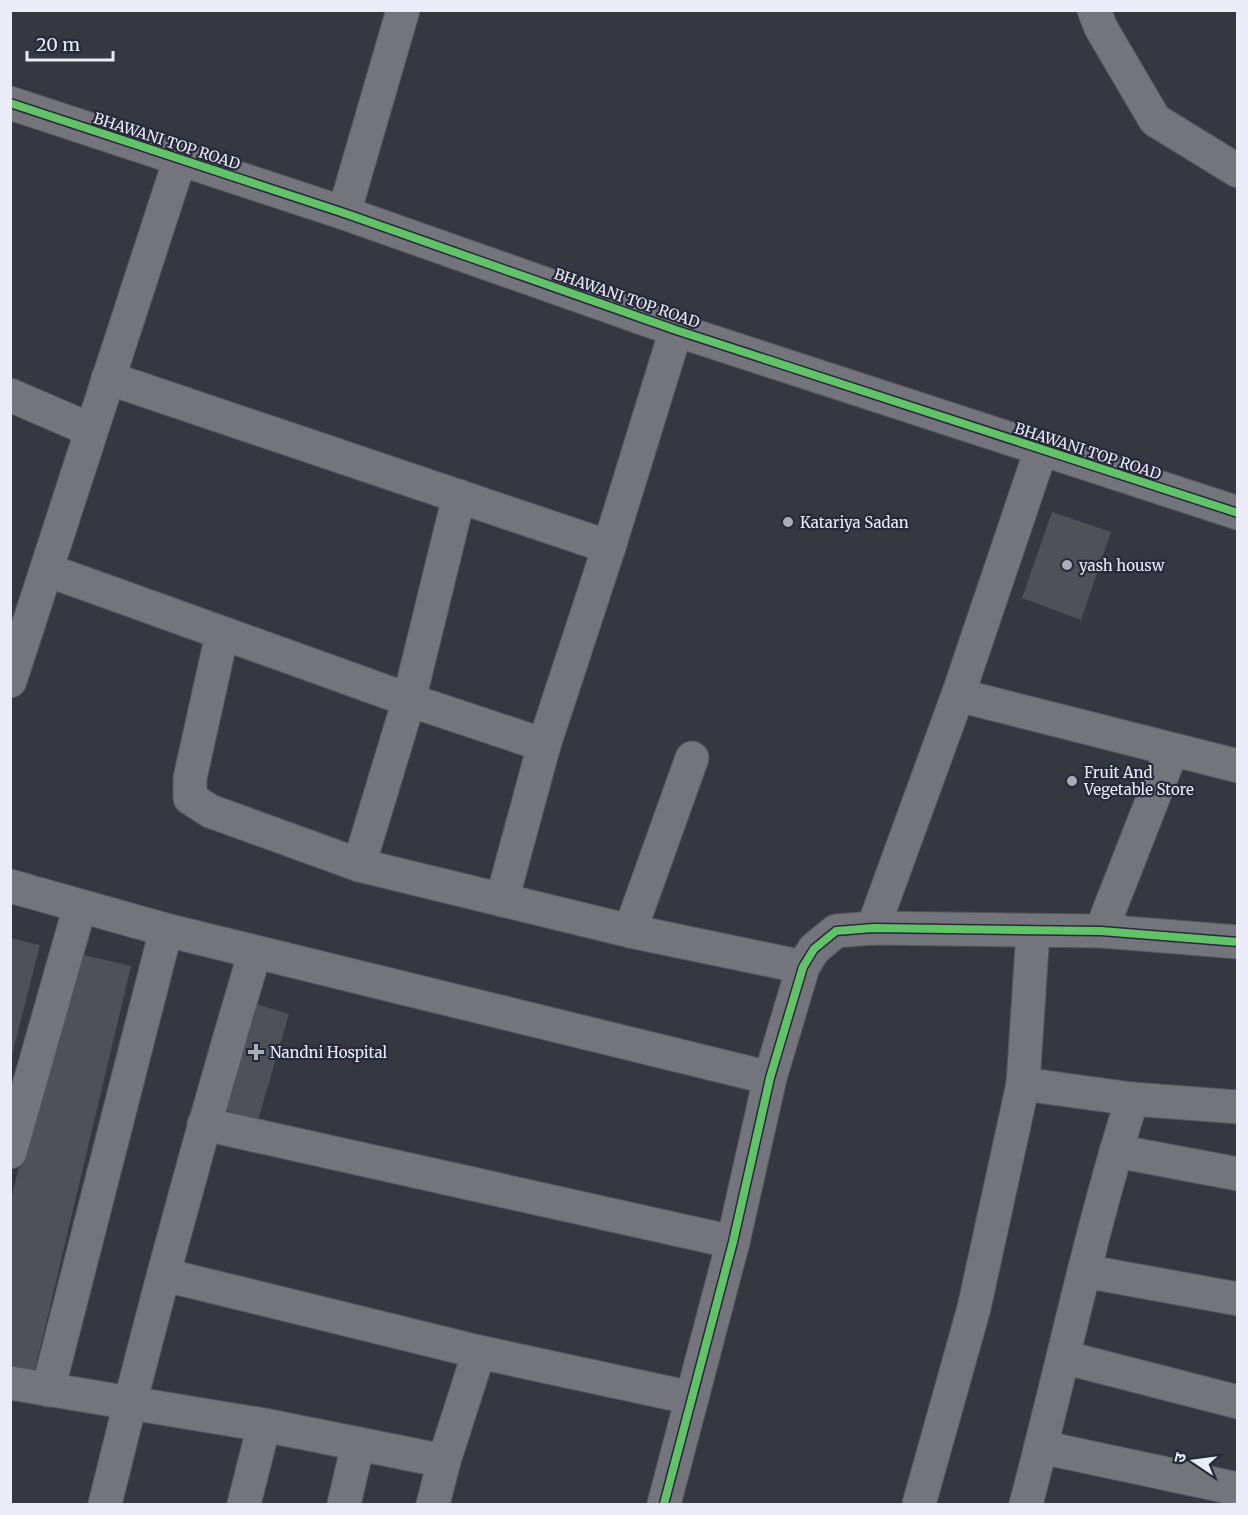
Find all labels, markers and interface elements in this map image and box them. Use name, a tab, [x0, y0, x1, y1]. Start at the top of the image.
scale bar	[27, 24, 112, 62]
text: 20 m	[36, 33, 80, 56]
street label: BHAWANI TOP ROAD	[91, 108, 243, 174]
street label: BHAWANI TOP ROAD	[552, 264, 702, 332]
street label: BHAWANI TOP ROAD	[1012, 418, 1164, 484]
place label: Katariya Sadan	[800, 513, 909, 532]
marker: Katariya Sadan	[781, 515, 795, 529]
place label: yash housw	[1079, 556, 1165, 575]
marker: yash housw	[1060, 558, 1074, 572]
place label: Fruit And Vegetable Store	[1083, 763, 1194, 799]
marker: Fruit And Vegetable Store	[1065, 774, 1079, 788]
marker: Nandni Hospital	[247, 1043, 265, 1061]
place label: Nandni Hospital	[270, 1043, 388, 1062]
north arrow	[1164, 1431, 1224, 1491]
text: उ	[1169, 1450, 1190, 1464]

